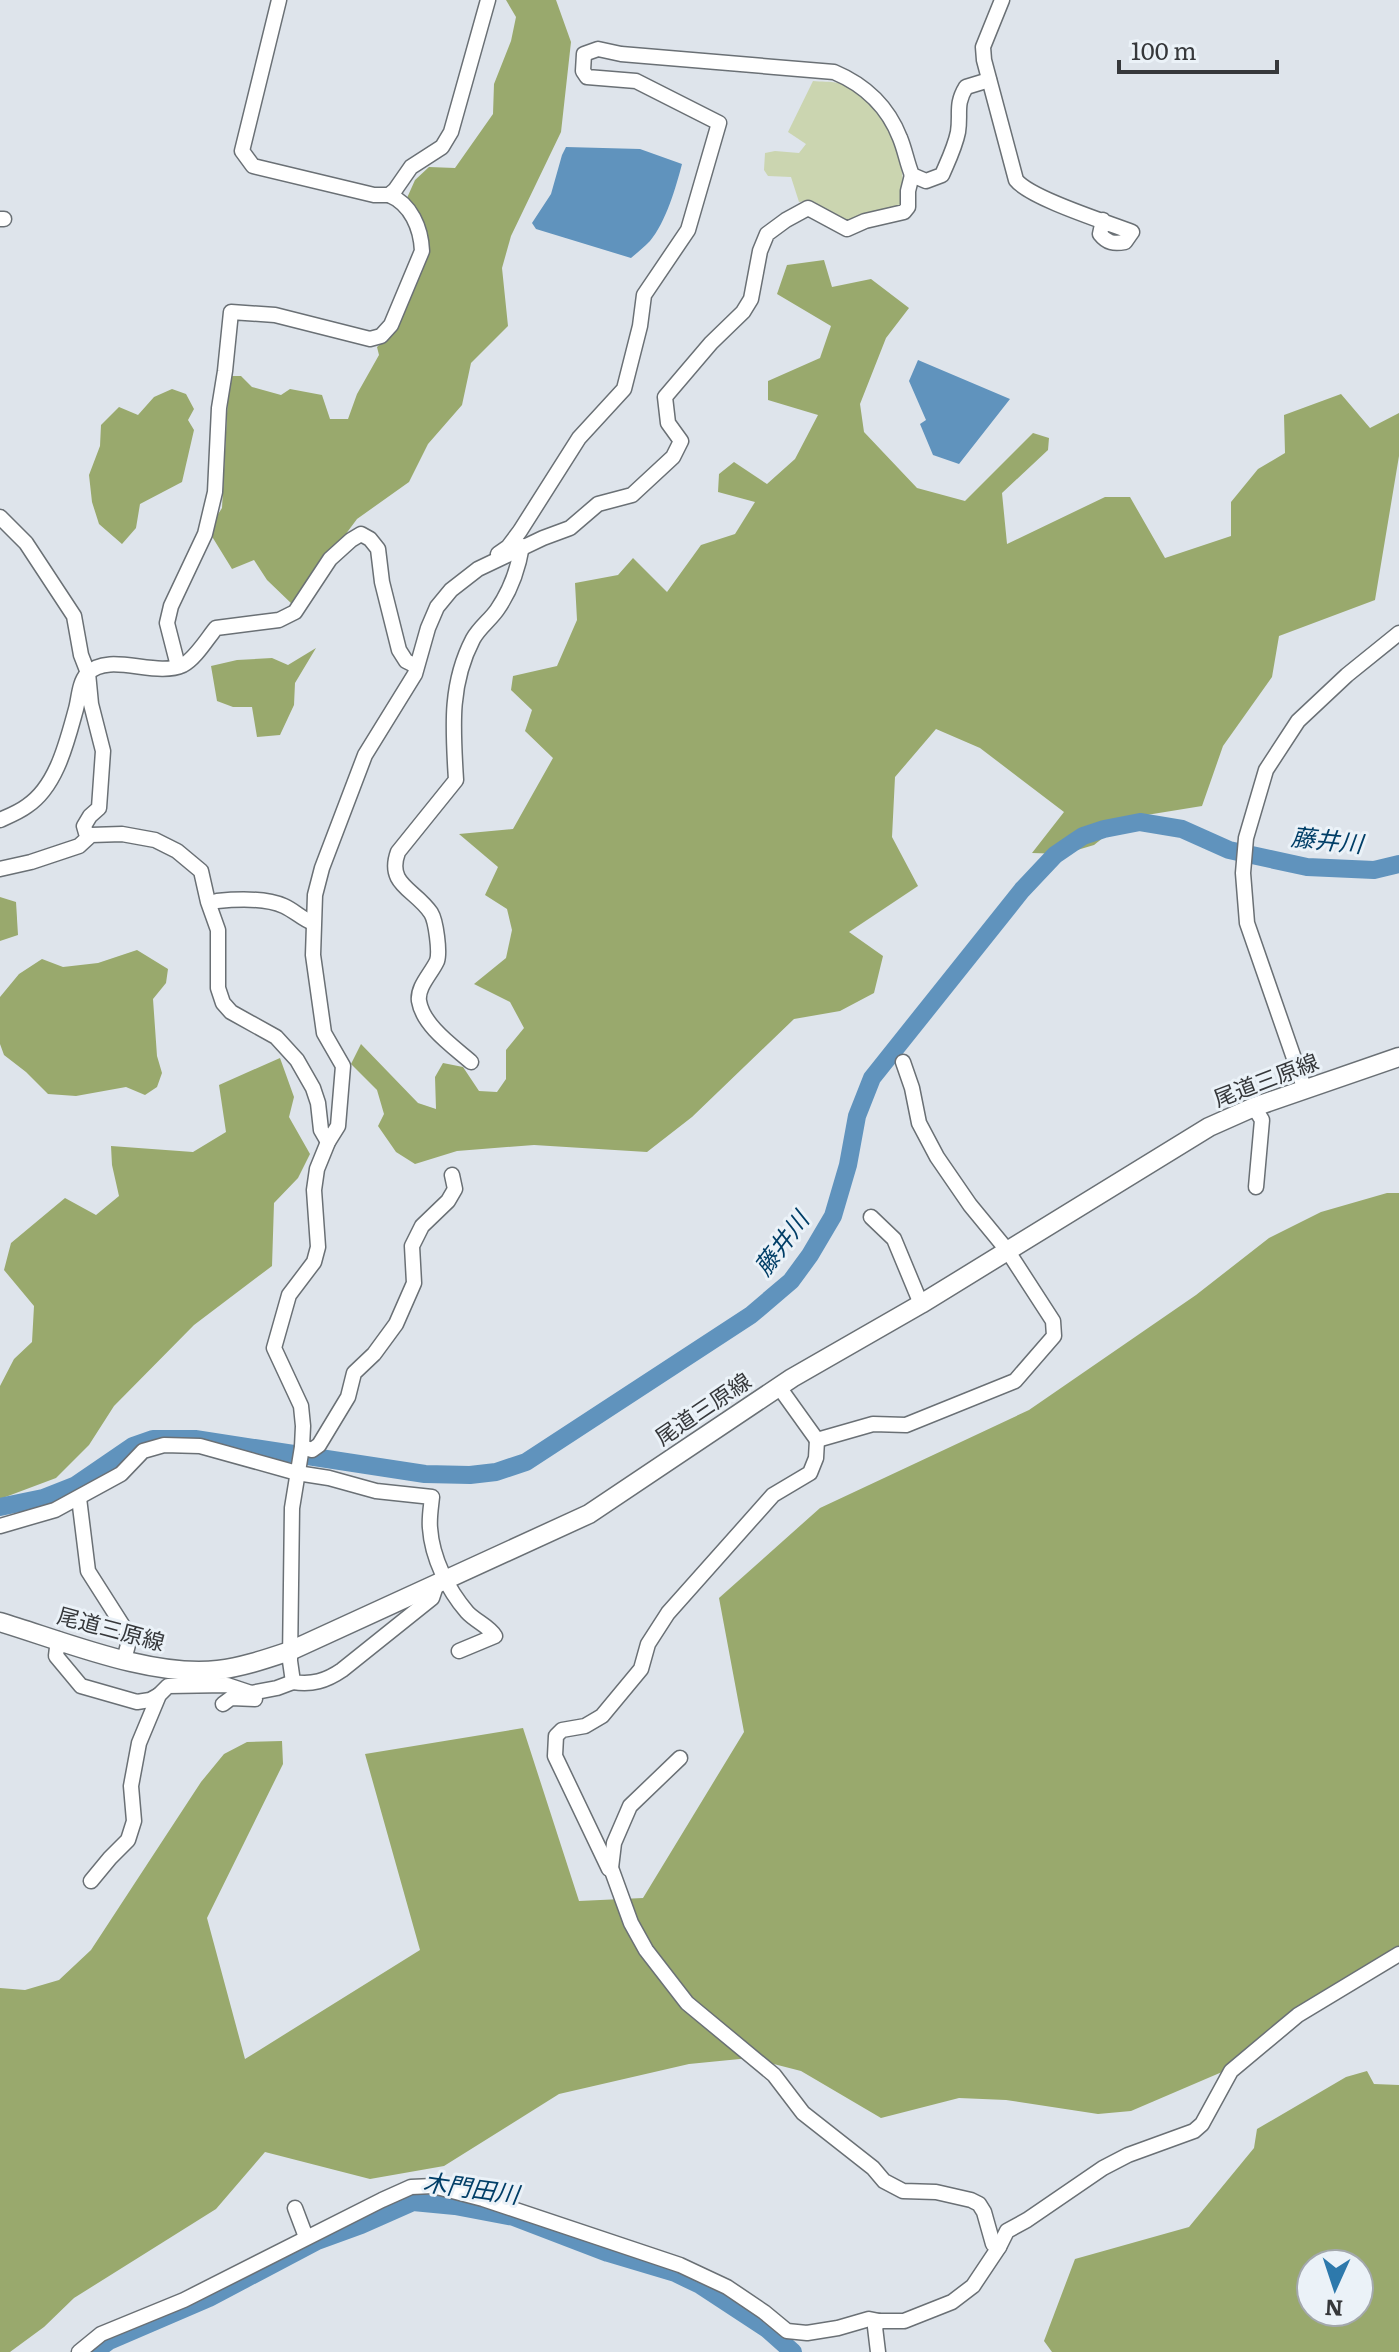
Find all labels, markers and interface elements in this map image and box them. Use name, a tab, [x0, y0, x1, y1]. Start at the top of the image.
scale bar	[1119, 24, 1277, 74]
text: 100 m	[1131, 32, 1197, 67]
water label: 藤井川	[1290, 817, 1368, 860]
street label: 尾道三原線	[1208, 1043, 1323, 1114]
water label: 藤井川	[744, 1201, 817, 1282]
street label: 尾道三原線	[647, 1363, 757, 1452]
street label: 尾道三原線	[54, 1597, 169, 1658]
water label: 木門田川	[421, 2163, 524, 2211]
north arrow	[1295, 2248, 1375, 2328]
text: N	[1324, 2293, 1344, 2326]

